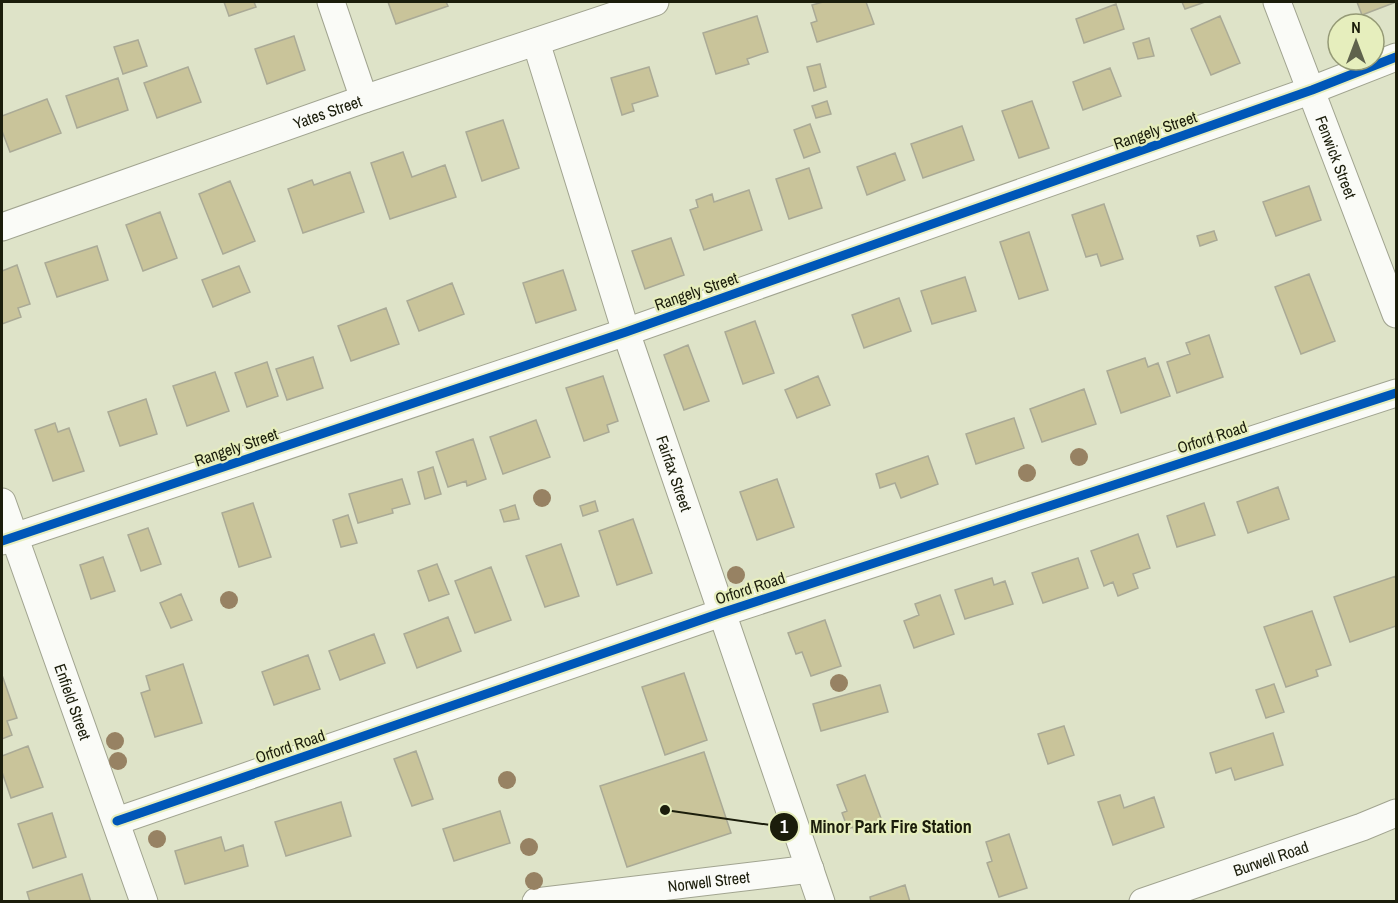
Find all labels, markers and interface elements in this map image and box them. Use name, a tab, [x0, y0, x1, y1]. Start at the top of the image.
north arrow	[1326, 12, 1386, 72]
text: N	[1351, 16, 1361, 38]
street label: Yates Street	[290, 90, 365, 134]
street label: Rangely Street	[1110, 105, 1200, 155]
street label: Fenwick Street	[1310, 113, 1362, 202]
street label: Rangely Street	[651, 266, 741, 316]
street label: Orford Road	[1174, 415, 1250, 459]
street label: Rangely Street	[191, 422, 281, 472]
street label: Fairfax Street	[651, 432, 698, 515]
street label: Orford Road	[712, 566, 788, 610]
street label: Enfield Street	[49, 661, 97, 743]
street label: Orford Road	[252, 724, 328, 768]
callout: Minor Park Fire Station	[769, 809, 984, 845]
text: 1	[780, 814, 789, 839]
text: Minor Park Fire Station	[810, 814, 972, 839]
street label: Burwell Road	[1230, 835, 1311, 881]
street label: Norwell Street	[666, 865, 751, 897]

